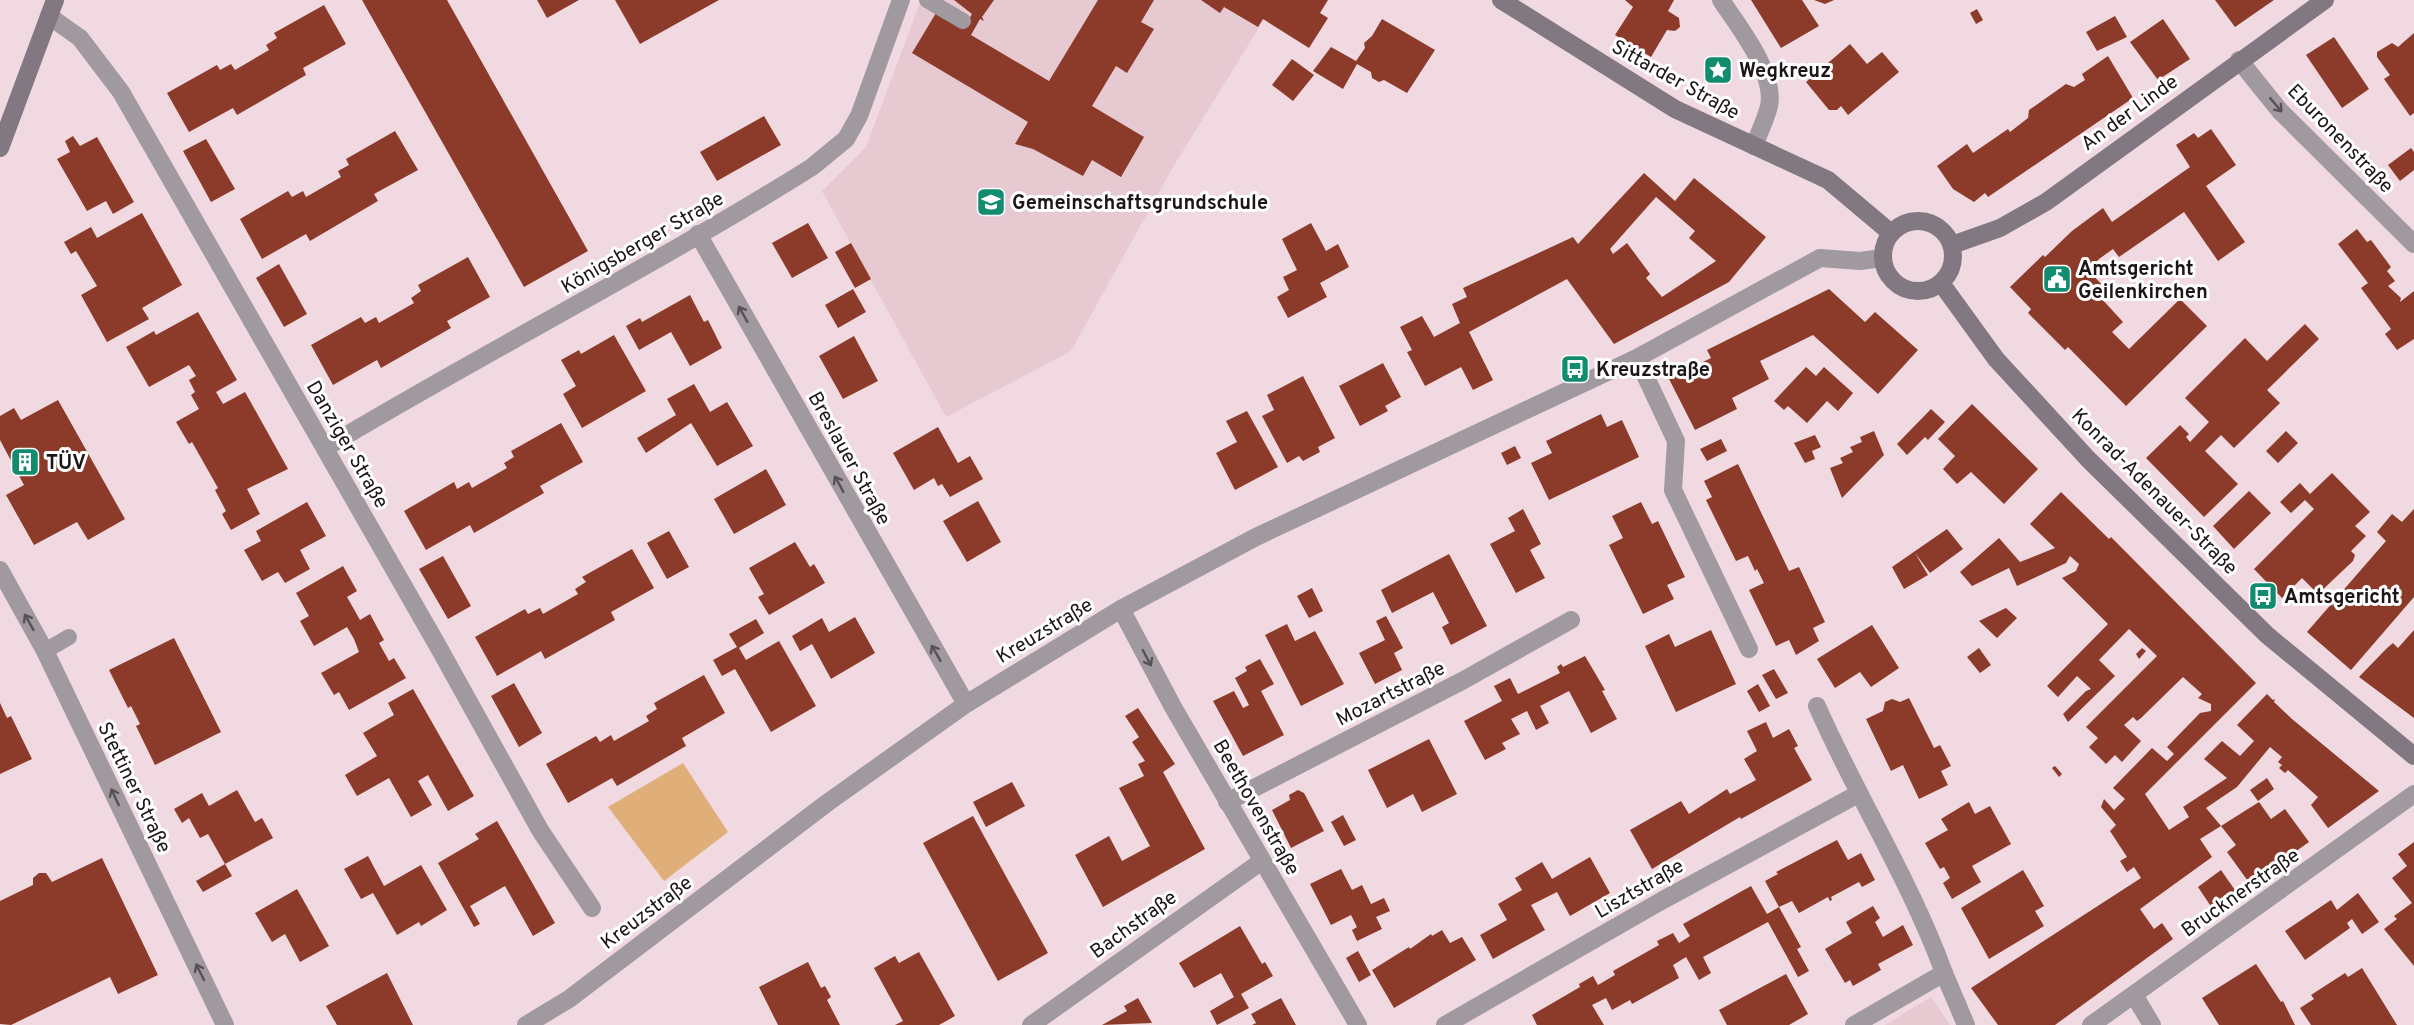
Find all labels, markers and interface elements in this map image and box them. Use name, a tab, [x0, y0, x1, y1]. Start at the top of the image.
street label: Sittarder Straße	[1606, 35, 1744, 127]
place icon: Wegkreuz	[1702, 54, 1734, 86]
place label: Wegkreuz	[1739, 59, 1831, 85]
street label: An der Linde	[2076, 70, 2184, 158]
street label: Eburonenstraße	[2281, 79, 2398, 200]
one-way arrow	[2269, 97, 2282, 113]
school or university icon: Gemeinschaftsgrundschule	[975, 186, 1007, 218]
street label: Königsberger Straße	[557, 187, 729, 301]
place label: Gemeinschaftsgrundschule	[1012, 191, 1268, 217]
place label: Amtsgericht Geilenkirchen	[2078, 257, 2208, 306]
public building icon: Amtsgericht Geilenkirchen	[2041, 263, 2073, 295]
one-way arrow	[737, 306, 749, 323]
bus stop icon: Kreuzstraße	[1559, 353, 1591, 385]
place label: Kreuzstraße	[1596, 358, 1710, 384]
street label: Danziger Straße	[299, 376, 393, 514]
street label: Breslauer Straße	[801, 388, 896, 530]
street label: Konrad-Adenauer-Straße	[2065, 404, 2242, 581]
building icon: TÜV	[9, 446, 41, 478]
place label: TÜV	[46, 450, 86, 477]
one-way arrow	[833, 476, 845, 493]
bus stop icon: Amtsgericht	[2247, 580, 2279, 612]
place label: Amtsgericht	[2284, 585, 2400, 611]
street label: Kreuzstraße	[992, 593, 1098, 671]
one-way arrow	[23, 614, 35, 631]
one-way arrow	[930, 645, 942, 662]
one-way arrow	[1141, 649, 1153, 666]
street label: Mozartstraße	[1332, 656, 1450, 733]
street label: Stettiner Straße	[90, 718, 176, 858]
street label: Beethovenstraße	[1206, 735, 1305, 881]
one-way arrow	[109, 788, 121, 806]
street label: Brucknerstraße	[2177, 843, 2305, 944]
street label: Lisztstraße	[1591, 854, 1689, 926]
street label: Kreuzstraße	[596, 871, 698, 956]
street label: Bachstraße	[1086, 885, 1183, 966]
one-way arrow	[193, 964, 205, 982]

